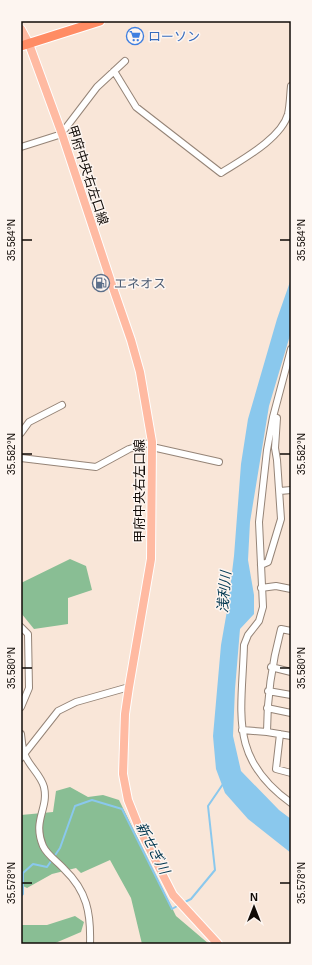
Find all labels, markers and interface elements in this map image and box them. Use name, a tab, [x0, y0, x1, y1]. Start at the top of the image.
supermarket icon: ローソン	[125, 26, 145, 46]
place label: ローソン	[148, 29, 200, 44]
street label: 甲府中央右左口線	[65, 123, 111, 227]
text: 35.584°N	[6, 219, 17, 261]
text: 35.584°N	[296, 219, 307, 261]
fuel station icon: エネオス	[91, 273, 111, 293]
place label: エネオス	[114, 276, 166, 291]
text: 35.582°N	[6, 433, 17, 475]
text: 35.582°N	[296, 433, 307, 475]
street label: 甲府中央右左口線	[132, 439, 147, 543]
water label: 浅利川	[214, 568, 234, 614]
text: 35.580°N	[6, 647, 17, 689]
text: 35.580°N	[296, 647, 307, 689]
water label: 新せぎ川	[133, 819, 174, 878]
text: 35.578°N	[6, 862, 17, 904]
text: 35.578°N	[296, 862, 307, 904]
north arrow	[234, 887, 274, 927]
text: N	[250, 891, 258, 903]

